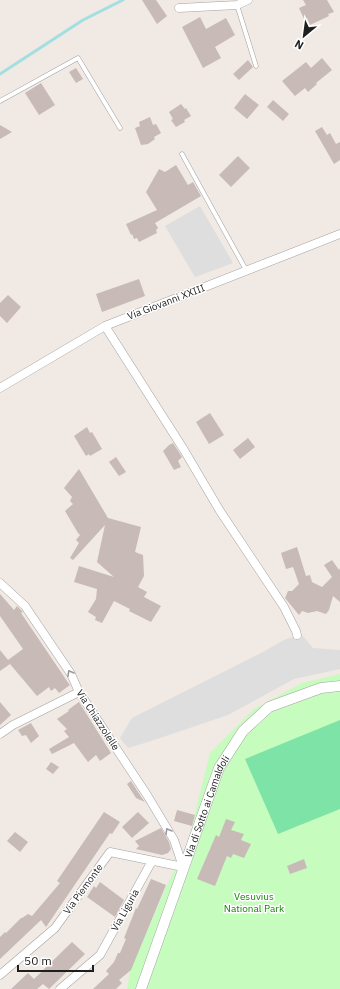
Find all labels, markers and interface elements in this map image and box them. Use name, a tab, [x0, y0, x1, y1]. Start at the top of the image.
north arrow	[284, 16, 324, 56]
text: N	[292, 37, 306, 53]
street label: Via Giovanni XXIII	[125, 281, 207, 323]
one-way arrow	[68, 670, 75, 677]
street label: Via Chiazzolelle	[74, 687, 123, 753]
street label: Via di Sotto ai Camaldoli	[181, 753, 232, 859]
one-way arrow	[166, 828, 173, 835]
street label: Via Piemonte	[60, 861, 106, 917]
street label: Via Liguria	[108, 886, 142, 933]
park label: Vesuvius National Park	[224, 890, 285, 915]
scale bar	[18, 947, 93, 973]
text: 50 m	[24, 953, 52, 968]

